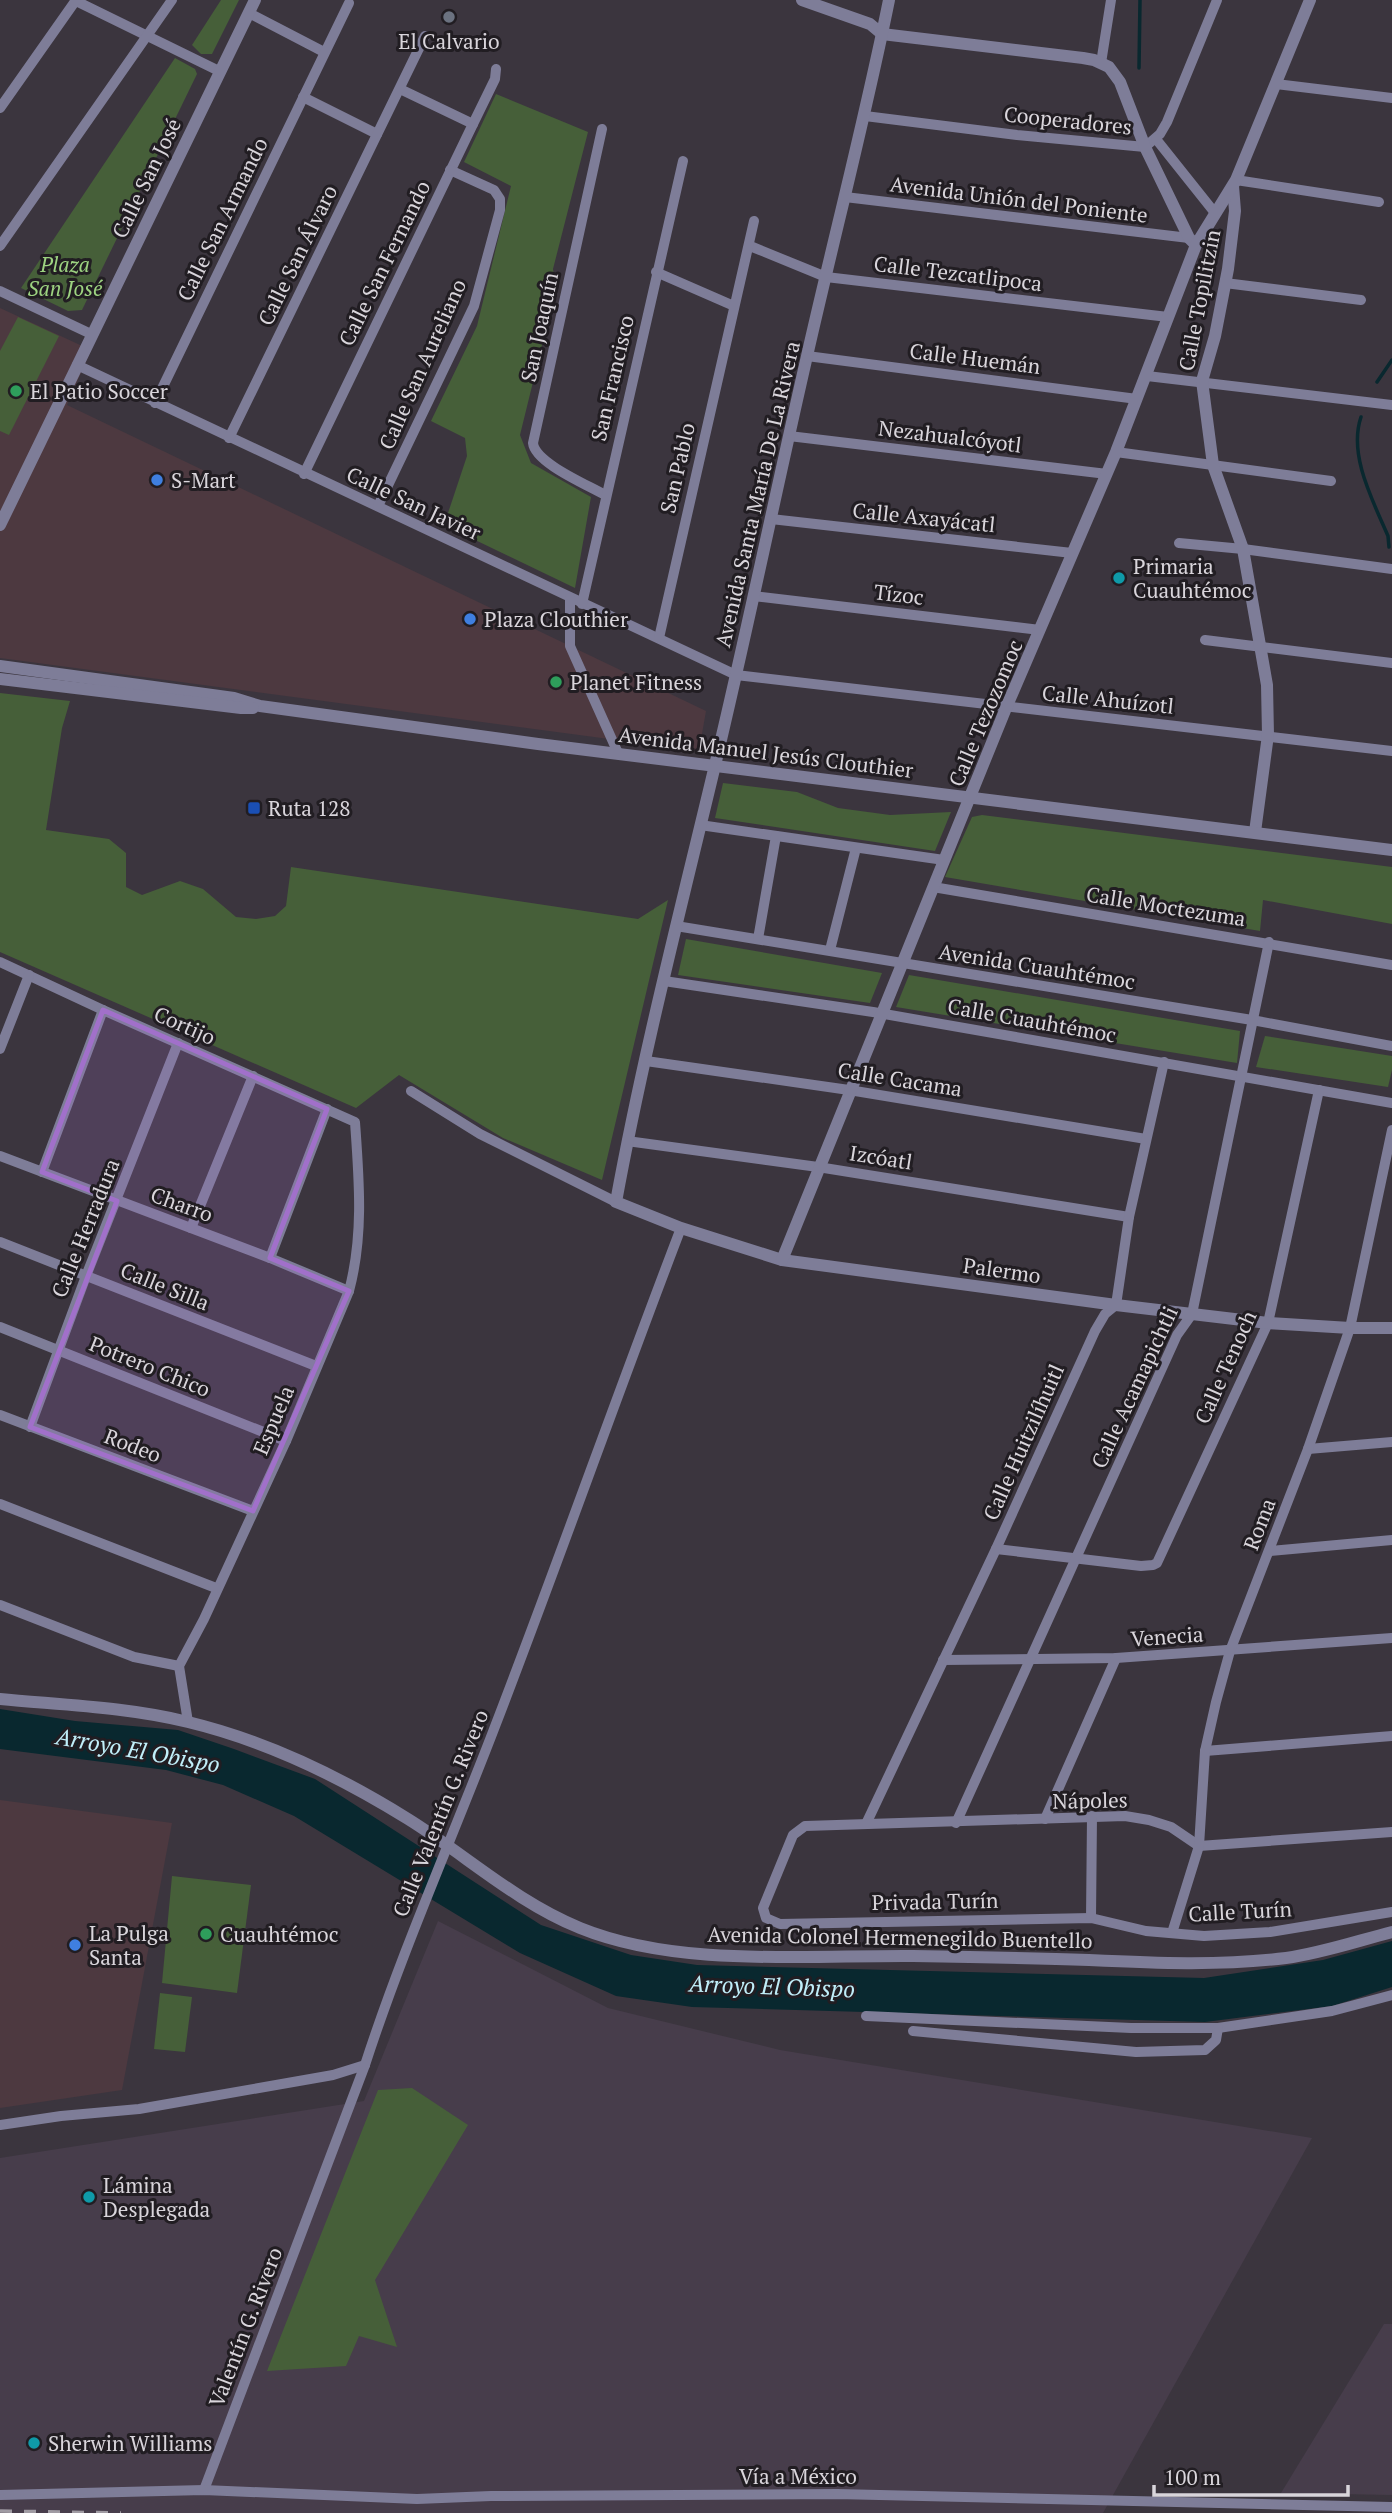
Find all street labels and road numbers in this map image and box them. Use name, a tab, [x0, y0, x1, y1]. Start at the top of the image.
street label: Cooperadores	[1003, 99, 1133, 141]
street label: Calle San José	[105, 113, 187, 243]
street label: Calle San Armando	[170, 133, 274, 305]
street label: Avenida Unión del Poniente	[889, 169, 1149, 229]
street label: Calle San Fernando	[332, 176, 436, 350]
street label: Calle San Álvaro	[251, 180, 343, 330]
street label: Calle Topilitzin	[1172, 226, 1227, 373]
street label: Calle Tezcatlipoca	[872, 249, 1044, 297]
street label: San Joaquín	[514, 269, 564, 384]
street label: Calle San Aureliano	[372, 274, 472, 454]
street label: San Francisco	[584, 312, 640, 444]
street label: Calle Huemán	[908, 336, 1043, 380]
street label: Avenida Santa María De La Rivera	[708, 338, 806, 650]
street label: Nezahualcóyotl	[877, 413, 1023, 459]
street label: San Pablo	[653, 420, 701, 516]
street label: Calle San Javier	[342, 460, 486, 546]
street label: Calle Axayácatl	[851, 496, 997, 538]
street label: Tízoc	[873, 577, 925, 611]
street label: Calle Tezozomoc	[941, 635, 1029, 791]
street label: Calle Ahuízotl	[1041, 678, 1175, 720]
street label: Avenida Manuel Jesús Clouthier	[617, 720, 915, 784]
street label: Calle Moctezuma	[1084, 880, 1248, 932]
street label: Avenida Cuauhtémoc	[937, 937, 1137, 995]
street label: Calle Cuauhtémoc	[945, 991, 1119, 1049]
street label: Cortijo	[150, 999, 220, 1051]
street label: Calle Cacama	[836, 1055, 965, 1103]
street label: Izcóatl	[848, 1138, 914, 1176]
street label: Calle Herradura	[44, 1154, 126, 1302]
street label: Charro	[147, 1180, 217, 1228]
street label: Palermo	[962, 1251, 1042, 1289]
street label: Calle Silla	[117, 1256, 214, 1317]
street label: Calle Acamapichtli	[1084, 1302, 1184, 1472]
street label: Calle Tenoch	[1188, 1306, 1262, 1428]
street label: Potrero Chico	[86, 1329, 214, 1403]
street label: Calle Huitzilíhuitl	[976, 1360, 1070, 1524]
street label: Espuela	[246, 1381, 300, 1459]
street label: Rodeo	[101, 1421, 165, 1469]
street label: Roma	[1236, 1494, 1282, 1554]
street label: Venecia	[1130, 1619, 1205, 1653]
street label: Calle Valentín G. Rivero	[386, 1705, 494, 1921]
street label: Nápoles	[1052, 1785, 1128, 1815]
street label: Privada Turín	[871, 1886, 999, 1916]
street label: Calle Turín	[1187, 1894, 1293, 1928]
street label: Avenida Colonel Hermenegildo Buentello	[707, 1920, 1093, 1954]
street label: Valentín G. Rivero	[202, 2243, 288, 2411]
street label: Vía a México	[739, 2462, 857, 2490]

